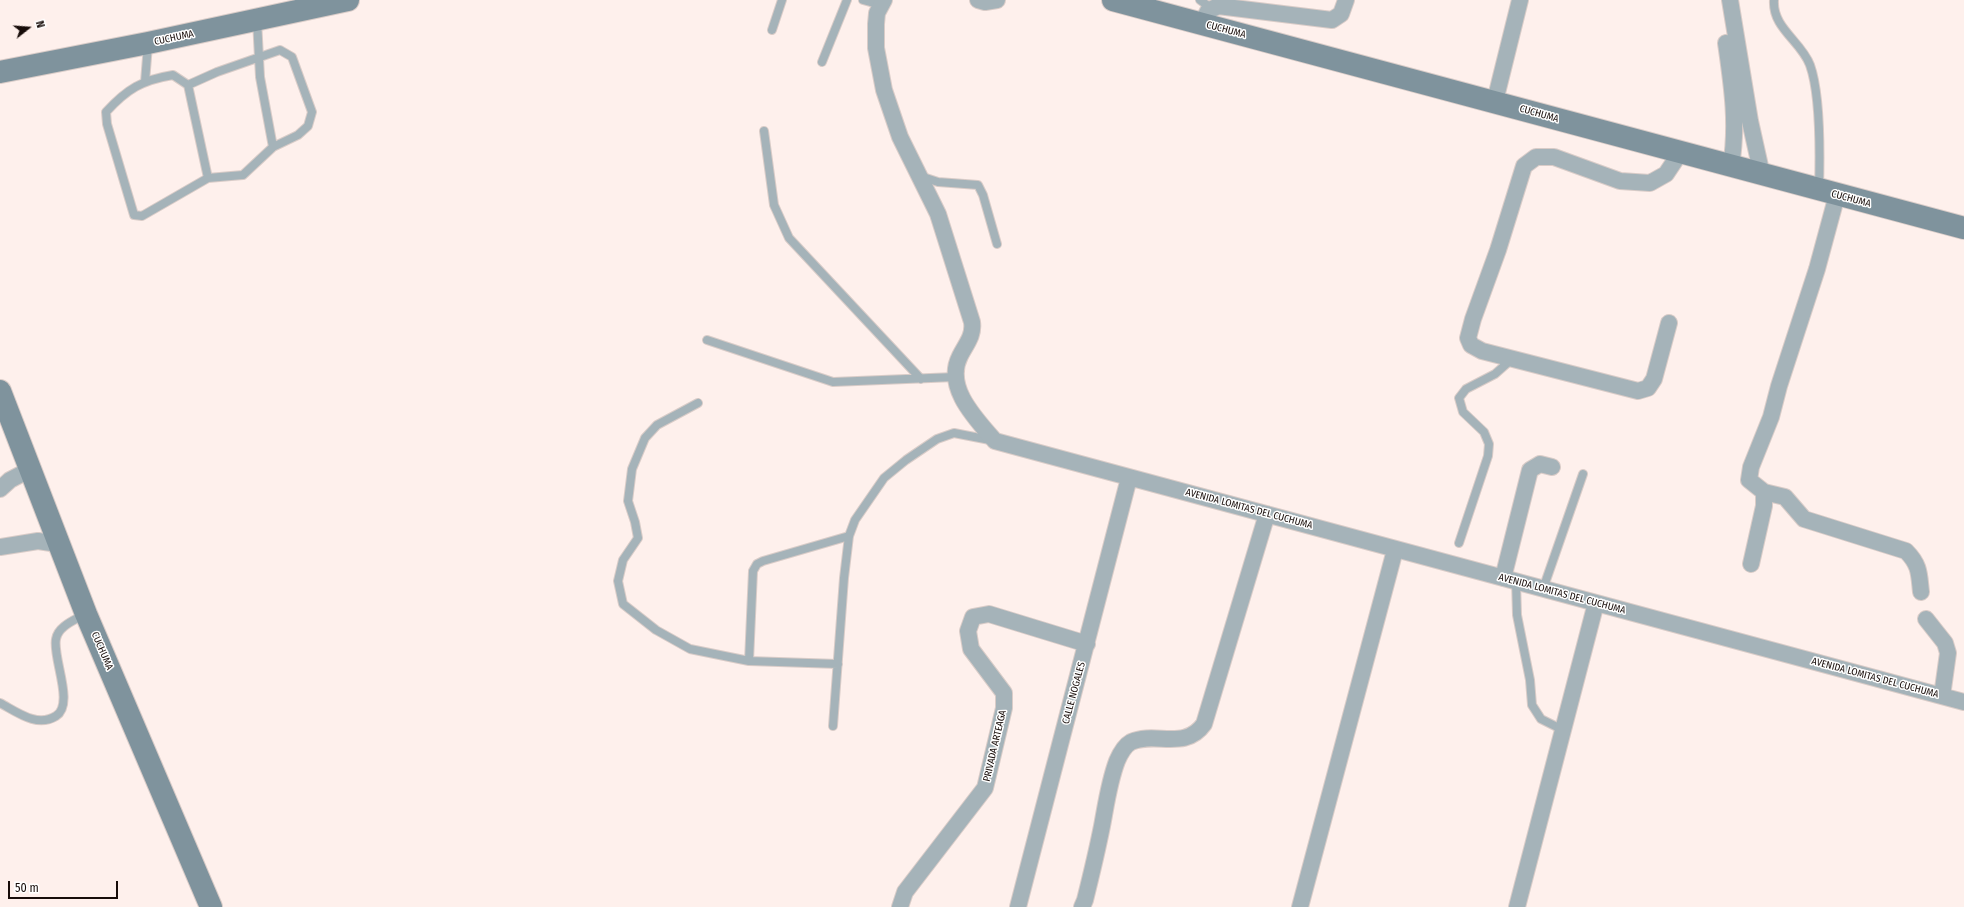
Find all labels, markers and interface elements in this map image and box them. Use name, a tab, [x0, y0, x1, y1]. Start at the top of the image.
north arrow	[8, 8, 48, 48]
text: N	[33, 19, 47, 29]
street label: CUCHUMA	[1205, 19, 1247, 41]
street label: CUCHUMA	[153, 28, 195, 48]
street label: CUCHUMA	[1518, 103, 1560, 125]
street label: CUCHUMA	[1830, 188, 1872, 210]
street label: AVENIDA LOMITAS DEL CUCHUMA	[1184, 486, 1314, 532]
street label: AVENIDA LOMITAS DEL CUCHUMA	[1497, 571, 1627, 617]
street label: CUCHUMA	[89, 630, 115, 672]
street label: AVENIDA LOMITAS DEL CUCHUMA	[1810, 655, 1940, 701]
street label: CALLE NOGALES	[1060, 661, 1088, 725]
street label: PRIVADA ARTEAGA	[981, 709, 1009, 783]
scale bar	[10, 873, 120, 899]
text: 50 m	[15, 881, 39, 895]

